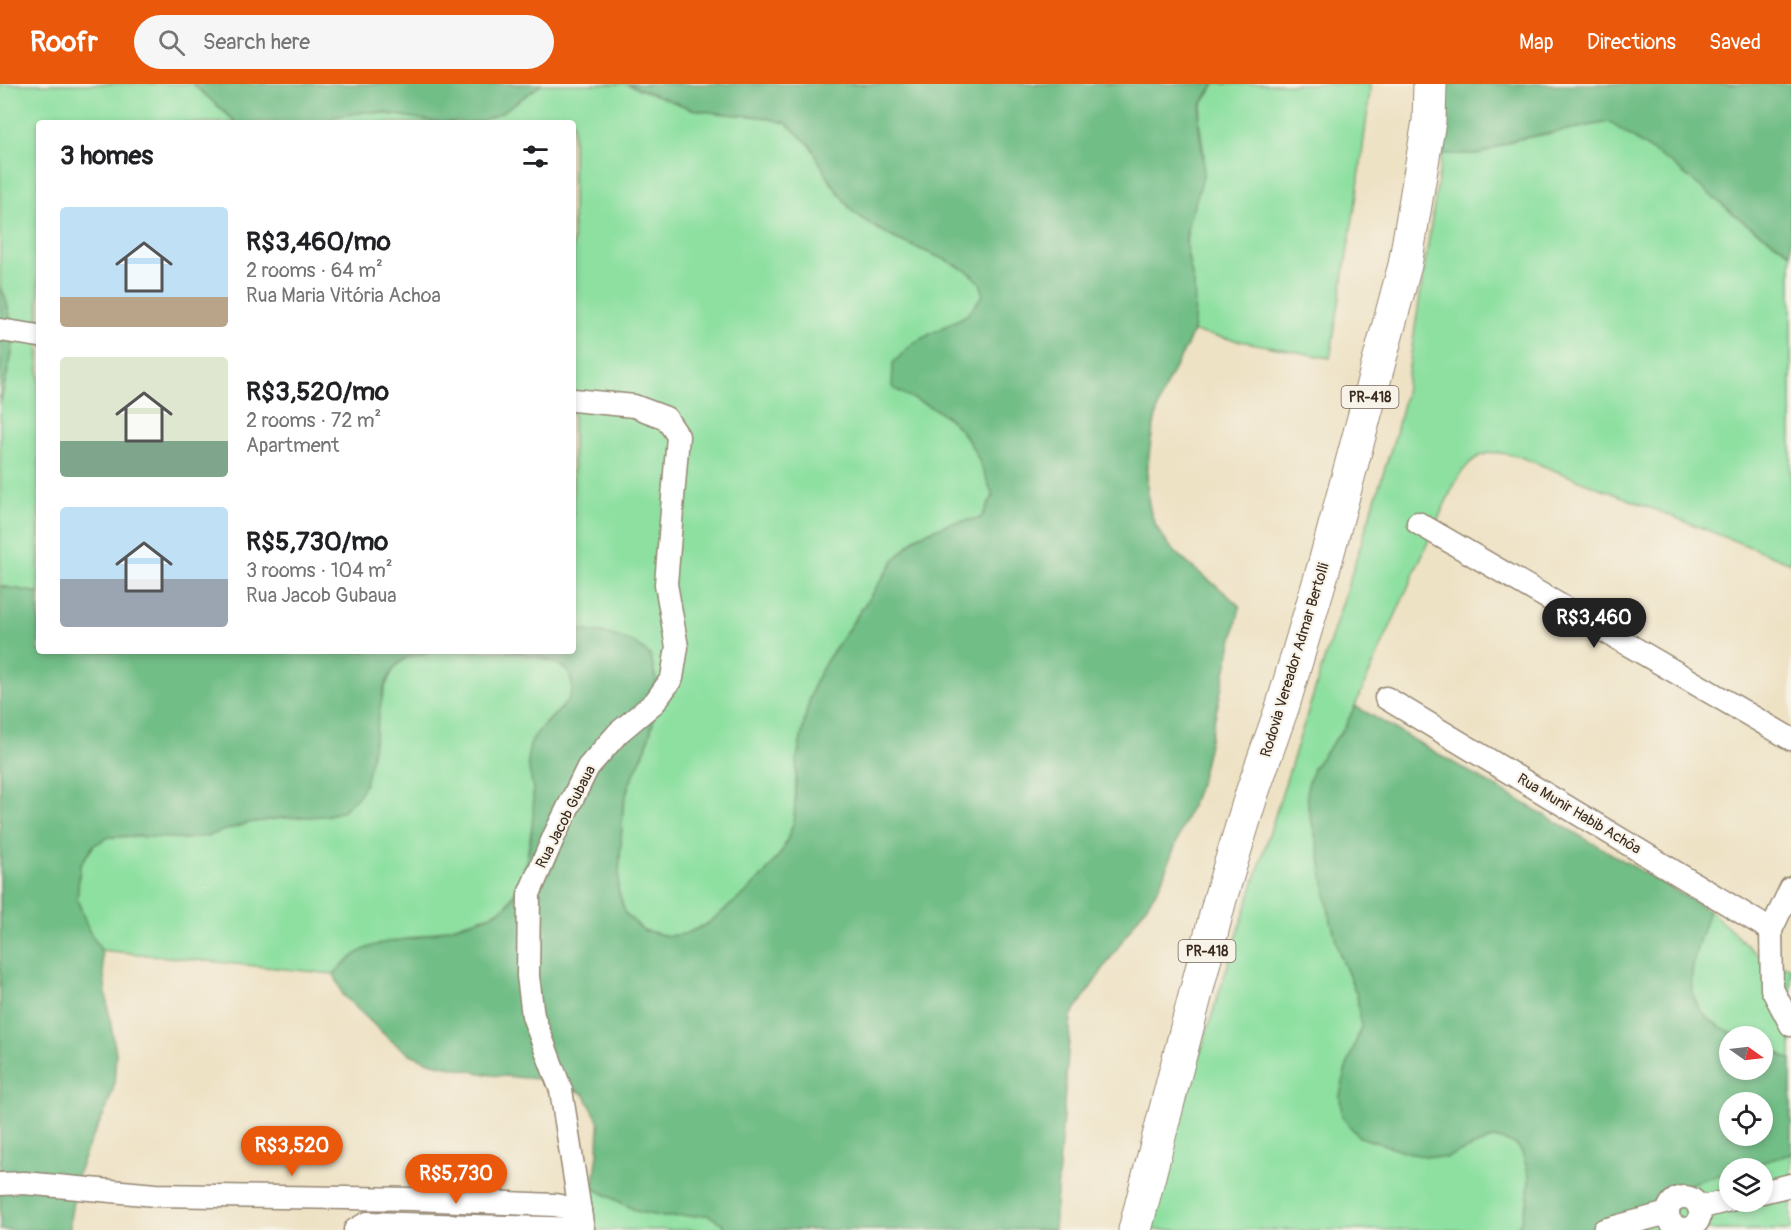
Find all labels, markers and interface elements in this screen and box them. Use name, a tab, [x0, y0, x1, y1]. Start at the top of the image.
search box	[134, 15, 554, 69]
text: Roofr	[30, 25, 98, 60]
icon: search	[155, 26, 188, 59]
text: Search here	[203, 28, 310, 56]
text: Map	[1519, 29, 1554, 56]
text: Directions	[1587, 29, 1676, 56]
text: Saved	[1709, 29, 1761, 56]
text: 3 homes	[60, 140, 153, 172]
icon: filters	[519, 140, 552, 173]
text: R$3,460/mo	[246, 226, 391, 258]
icon: home	[108, 231, 180, 303]
text: 2 rooms · 64 m²	[246, 258, 383, 283]
text: Rua Maria Vitória Achoa	[246, 283, 441, 308]
text: R$3,520/mo	[246, 376, 389, 408]
icon: home	[108, 381, 180, 453]
road number: PR-418	[1342, 386, 1398, 408]
text: 2 rooms · 72 m²	[246, 408, 381, 433]
text: Apartment	[246, 433, 339, 458]
text: R$5,730/mo	[246, 526, 388, 558]
icon: home	[108, 531, 180, 603]
text: 3 rooms · 104 m²	[246, 558, 393, 583]
street label: Rodovia Vereador Admar Bertolli	[1256, 560, 1334, 759]
text: Rua Jacob Gubaua	[246, 583, 397, 608]
pin: R$3,460	[1539, 598, 1649, 649]
text: R$3,460	[1556, 605, 1632, 630]
street label: Rua Jacob Gubaua	[532, 762, 600, 872]
street label: Rua Munir Habib Achôa	[1514, 769, 1644, 859]
road number: PR-418	[1178, 940, 1236, 962]
north arrow	[1719, 1026, 1773, 1080]
map controls	[1719, 1026, 1773, 1212]
button: locate	[1719, 1092, 1773, 1146]
pin: R$3,520	[237, 1126, 347, 1177]
text: R$3,520	[255, 1133, 329, 1158]
pin: R$5,730	[401, 1154, 511, 1205]
button: layers	[1719, 1158, 1773, 1212]
text: R$5,730	[419, 1161, 493, 1186]

